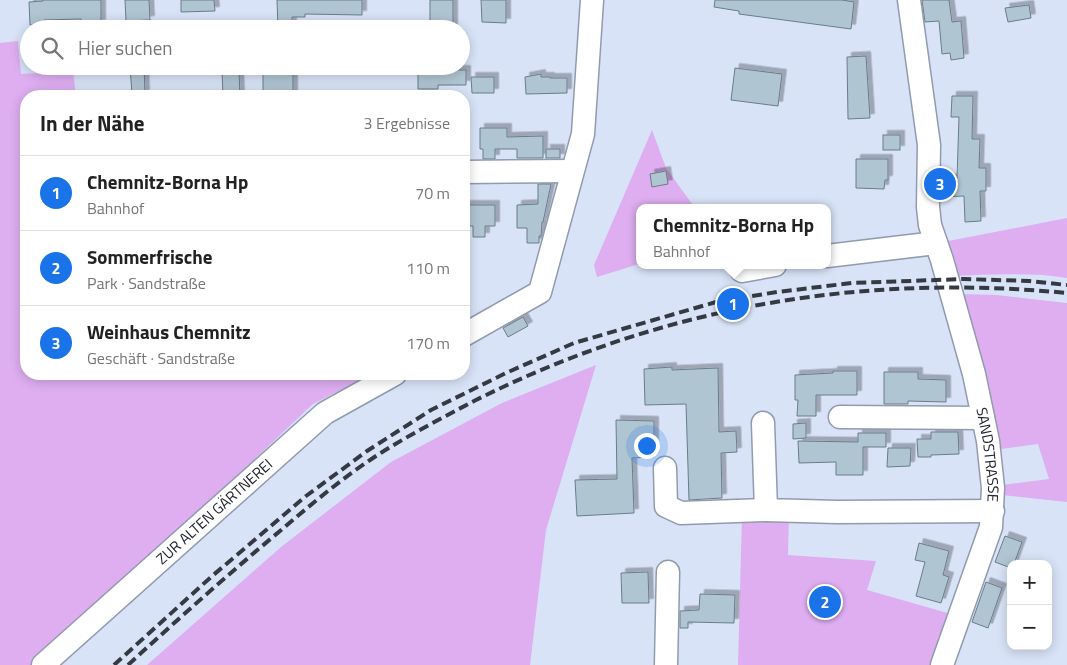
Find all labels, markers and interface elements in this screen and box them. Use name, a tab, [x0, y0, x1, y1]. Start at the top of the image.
search box	[20, 20, 470, 75]
text: Hier suchen	[78, 33, 173, 62]
icon: search	[38, 34, 66, 62]
text: In der Nähe	[40, 107, 145, 139]
text: 3 Ergebnisse	[363, 111, 450, 135]
pin: 3	[924, 165, 956, 203]
text: Chemnitz-Borna Hp	[87, 167, 248, 196]
text: 1	[52, 181, 60, 205]
text: 70 m	[415, 181, 450, 205]
text: Bahnhof	[87, 196, 144, 220]
popup	[636, 204, 831, 269]
text: Chemnitz-Borna Hp	[653, 210, 814, 239]
text: Bahnhof	[653, 239, 710, 263]
text: Sommerfrische	[87, 242, 212, 271]
text: 2	[52, 256, 60, 280]
text: 110 m	[406, 256, 450, 280]
text: Park · Sandstraße	[87, 271, 206, 295]
pin: 1	[717, 285, 749, 323]
text: Weinhaus Chemnitz	[87, 317, 251, 346]
text: 3	[52, 331, 60, 355]
text: 170 m	[406, 331, 450, 355]
text: Geschäft · Sandstraße	[87, 346, 235, 370]
street label: SANDSTRASSE	[970, 405, 1005, 503]
your location	[634, 433, 660, 459]
street label: ZUR ALTEN GÄRTNEREI	[151, 453, 278, 570]
map controls	[1007, 560, 1052, 650]
button: +	[1007, 560, 1052, 605]
pin: 2	[809, 583, 841, 621]
button: −	[1007, 605, 1052, 650]

